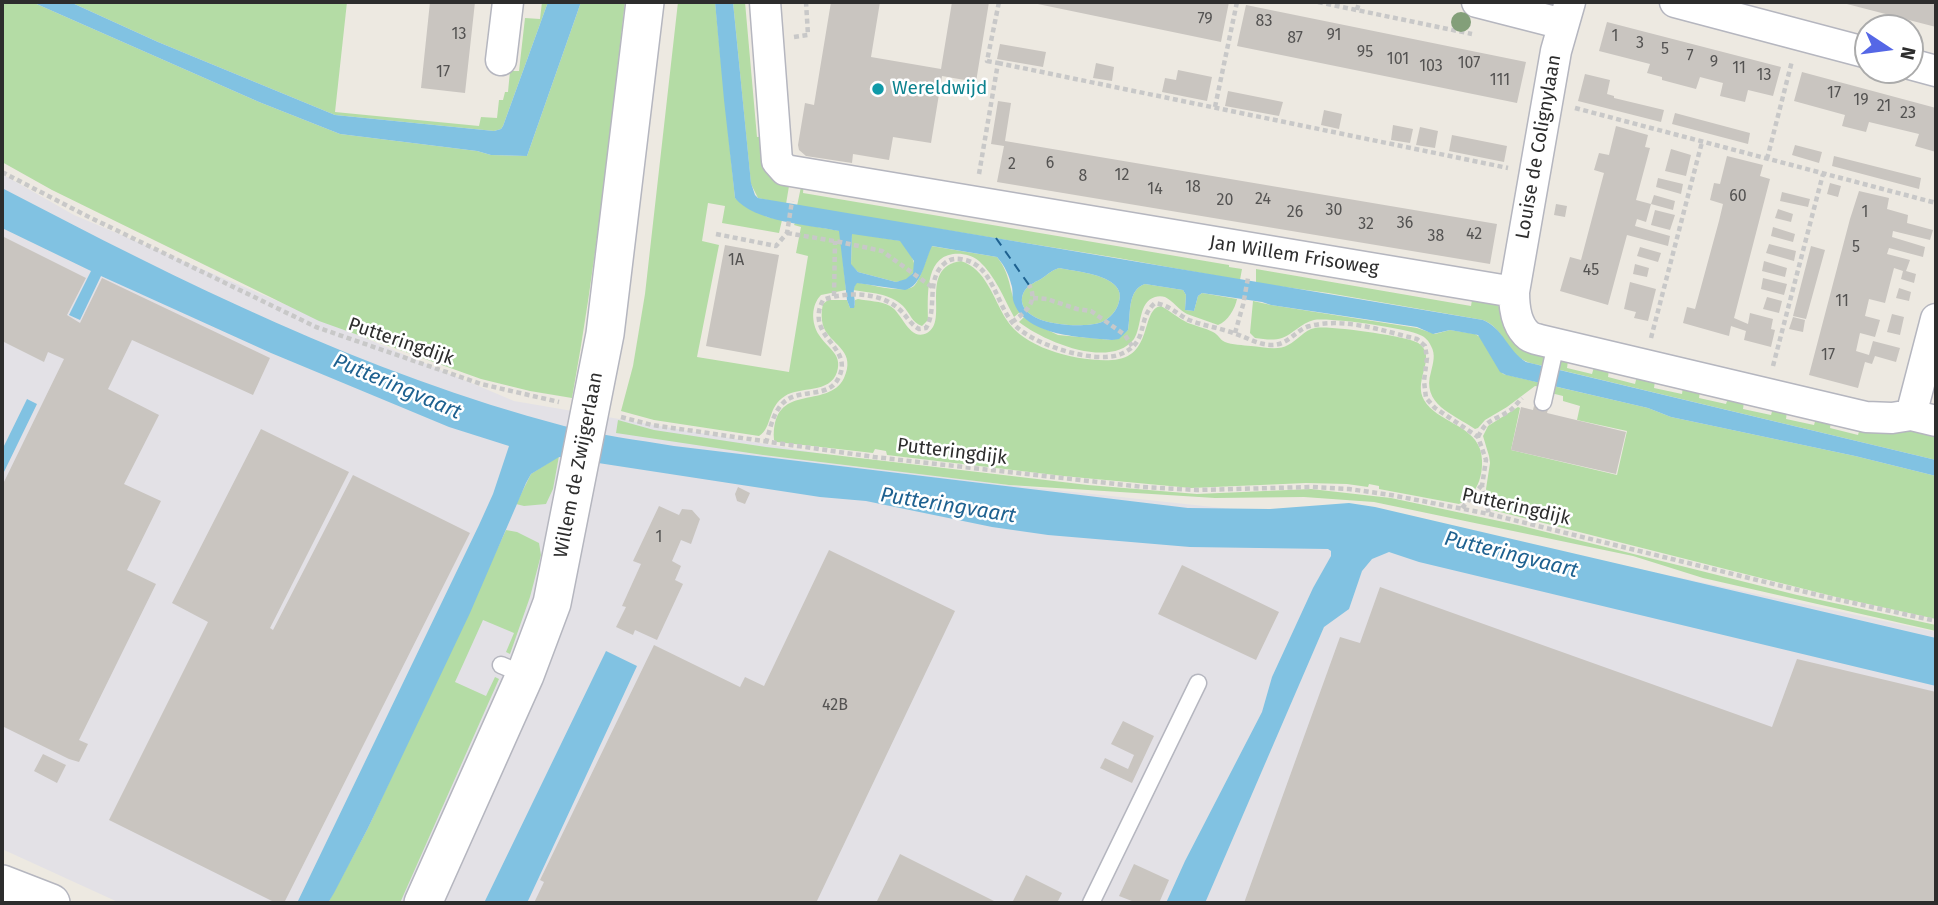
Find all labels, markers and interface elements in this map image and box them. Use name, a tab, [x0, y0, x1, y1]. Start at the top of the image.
house number: 79	[1197, 10, 1213, 30]
house number: 83	[1256, 12, 1272, 32]
north arrow	[1854, 14, 1924, 84]
house number: 13	[452, 25, 466, 45]
house number: 91	[1326, 26, 1342, 46]
house number: 1	[1612, 27, 1618, 47]
house number: 87	[1287, 29, 1303, 49]
house number: 3	[1636, 34, 1644, 54]
house number: 5	[1661, 40, 1669, 60]
house number: 95	[1357, 43, 1373, 63]
text: N	[1895, 45, 1921, 62]
house number: 7	[1686, 47, 1694, 67]
house number: 101	[1387, 50, 1409, 70]
street label: Louise de Colignylaan	[1512, 53, 1566, 241]
house number: 9	[1710, 53, 1718, 73]
house number: 107	[1458, 54, 1480, 74]
house number: 103	[1419, 57, 1443, 77]
house number: 11	[1732, 59, 1746, 79]
house number: 17	[436, 63, 450, 83]
house number: 13	[1757, 66, 1771, 86]
house number: 111	[1490, 71, 1510, 91]
place label: Wereldwijd	[892, 78, 987, 100]
marker: Wereldwijd	[870, 81, 886, 97]
house number: 17	[1827, 84, 1841, 104]
house number: 19	[1853, 91, 1869, 111]
house number: 21	[1877, 97, 1891, 117]
house number: 23	[1900, 104, 1916, 124]
house number: 6	[1046, 154, 1054, 174]
house number: 2	[1008, 155, 1016, 175]
house number: 12	[1115, 166, 1129, 186]
house number: 8	[1079, 167, 1087, 187]
house number: 18	[1185, 178, 1201, 198]
house number: 14	[1147, 180, 1163, 200]
house number: 60	[1729, 187, 1747, 207]
house number: 24	[1255, 190, 1271, 210]
house number: 20	[1217, 191, 1233, 211]
house number: 30	[1326, 201, 1342, 221]
house number: 26	[1287, 203, 1303, 223]
house number: 1	[1862, 203, 1868, 223]
house number: 36	[1397, 214, 1413, 234]
house number: 32	[1358, 215, 1374, 235]
house number: 42	[1466, 225, 1482, 245]
house number: 38	[1428, 227, 1444, 247]
street label: Jan Willem Frisoweg	[1208, 231, 1380, 281]
house number: 5	[1852, 238, 1860, 258]
house number: 1A	[728, 251, 744, 271]
house number: 45	[1583, 261, 1599, 281]
house number: 11	[1835, 292, 1849, 312]
street label: Putteringdijk	[345, 313, 457, 371]
house number: 17	[1821, 346, 1835, 366]
water label: Putteringvaart	[329, 349, 465, 425]
street label: Willem de Zwijgerlaan	[550, 370, 608, 560]
street label: Putteringdijk	[896, 434, 1008, 470]
water label: Putteringvaart	[879, 483, 1017, 529]
street label: Putteringdijk	[1460, 483, 1572, 531]
water label: Putteringvaart	[1442, 526, 1580, 584]
house number: 1	[656, 528, 662, 548]
house number: 42B	[822, 696, 848, 716]

